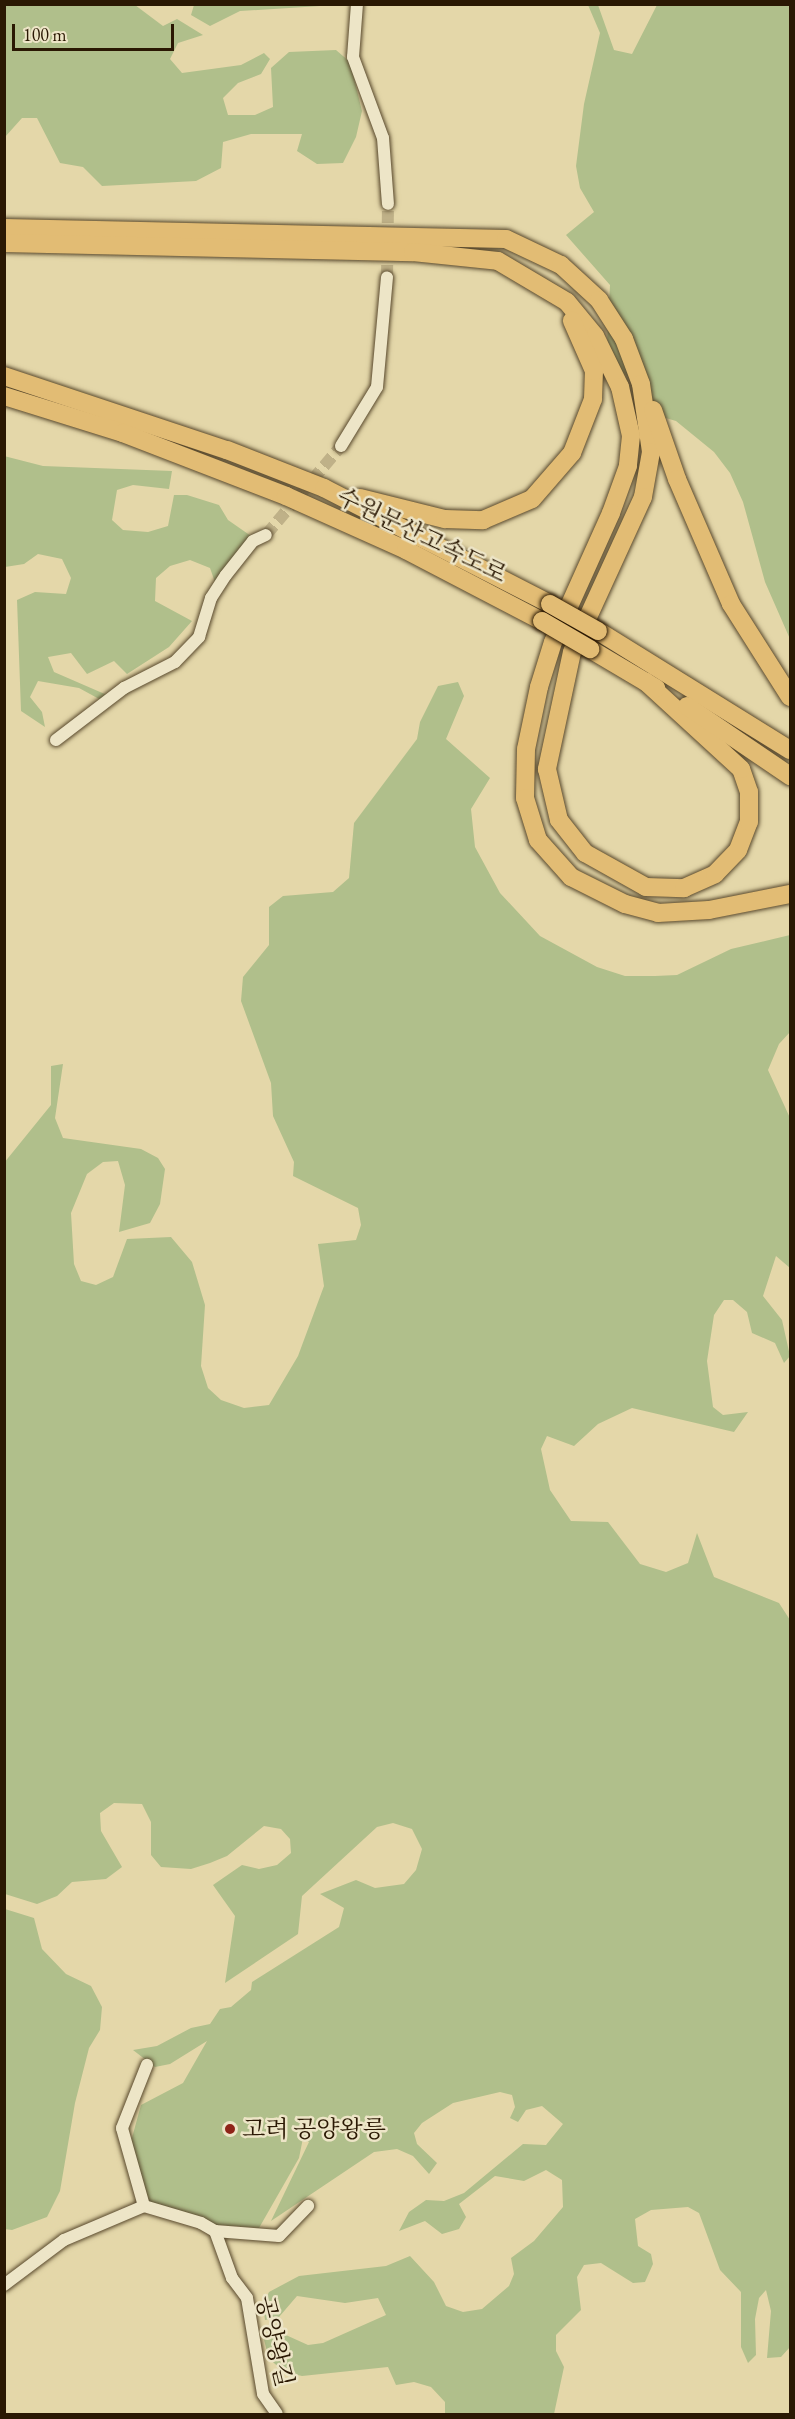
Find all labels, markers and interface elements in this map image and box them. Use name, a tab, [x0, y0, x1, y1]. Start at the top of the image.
scale bar	[15, 12, 177, 50]
text: 100 m	[23, 23, 67, 46]
street label: 수원문산고속도로	[332, 481, 512, 589]
place label: 고려 공양왕릉	[242, 2115, 386, 2143]
marker: 고려 공양왕릉	[223, 2122, 237, 2136]
street label: 공양왕길	[251, 2293, 299, 2389]

